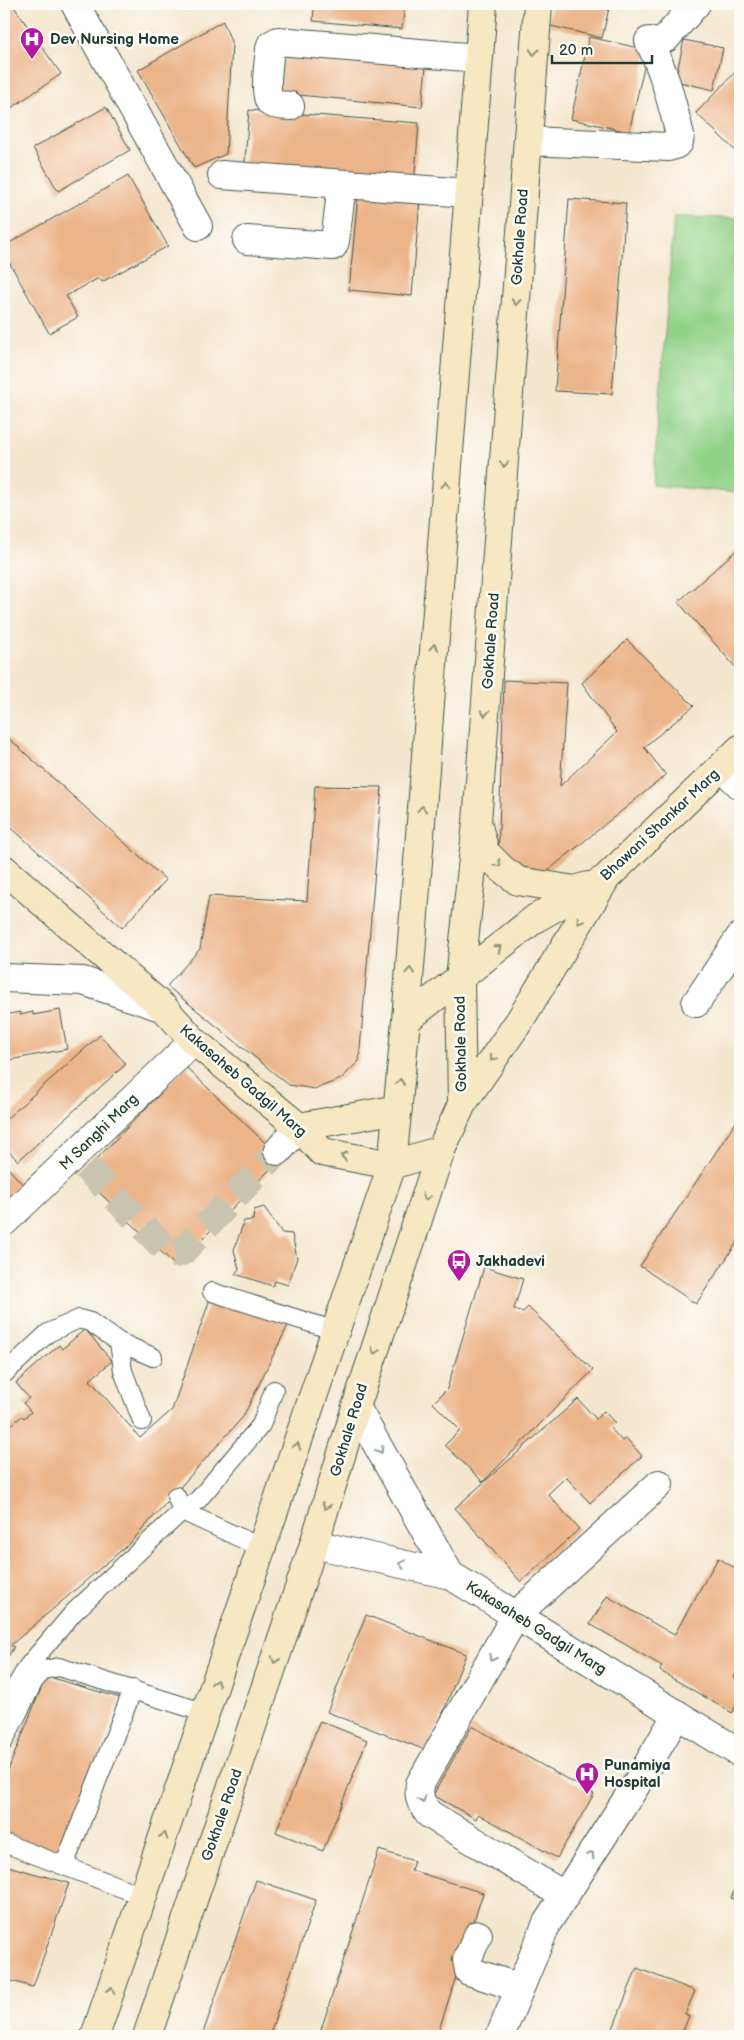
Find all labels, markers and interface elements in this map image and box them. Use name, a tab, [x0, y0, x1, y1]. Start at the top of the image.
hospital icon: Dev Nursing Home	[19, 26, 45, 60]
place label: Dev Nursing Home	[50, 30, 179, 49]
scale bar	[552, 32, 652, 64]
text: 20 m	[559, 41, 593, 60]
one-way arrow	[529, 49, 540, 57]
street label: Gokhale Road	[507, 188, 533, 286]
one-way arrow	[510, 298, 521, 306]
one-way arrow	[498, 460, 509, 468]
one-way arrow	[441, 481, 452, 489]
street label: Gokhale Road	[478, 592, 504, 690]
one-way arrow	[428, 643, 439, 651]
one-way arrow	[480, 709, 491, 717]
street label: Bhawani Shankar Marg	[597, 765, 723, 885]
one-way arrow	[416, 805, 427, 813]
one-way arrow	[492, 859, 501, 868]
one-way arrow	[576, 915, 586, 924]
one-way arrow	[492, 945, 501, 953]
one-way arrow	[404, 967, 415, 975]
street label: Gokhale Road	[451, 996, 471, 1092]
street label: Kakasaheb Gadgil Marg	[176, 1021, 310, 1141]
one-way arrow	[490, 1052, 499, 1062]
one-way arrow	[395, 1077, 406, 1085]
street label: M Sanghi Marg	[56, 1090, 142, 1174]
one-way arrow	[340, 1152, 348, 1162]
one-way arrow	[422, 1192, 432, 1200]
bus stop icon: Jakhadevi	[446, 1248, 472, 1282]
place label: Jakhadevi	[476, 1252, 545, 1271]
one-way arrow	[370, 1346, 380, 1354]
street label: Gokhale Road	[326, 1381, 372, 1479]
one-way arrow	[291, 1442, 301, 1451]
one-way arrow	[373, 1444, 383, 1453]
one-way arrow	[321, 1501, 331, 1509]
one-way arrow	[398, 1559, 407, 1570]
street label: Kakasaheb Gadgil Marg	[462, 1577, 610, 1679]
one-way arrow	[488, 1652, 498, 1661]
one-way arrow	[271, 1655, 281, 1664]
one-way arrow	[210, 1679, 220, 1687]
place label: Punamiya Hospital	[604, 1756, 671, 1792]
hospital icon: Punamiya Hospital	[574, 1761, 600, 1795]
street label: Gokhale Road	[197, 1766, 247, 1864]
one-way arrow	[416, 1795, 426, 1804]
one-way arrow	[158, 1833, 168, 1841]
one-way arrow	[585, 1852, 594, 1861]
one-way arrow	[105, 1986, 115, 1995]

